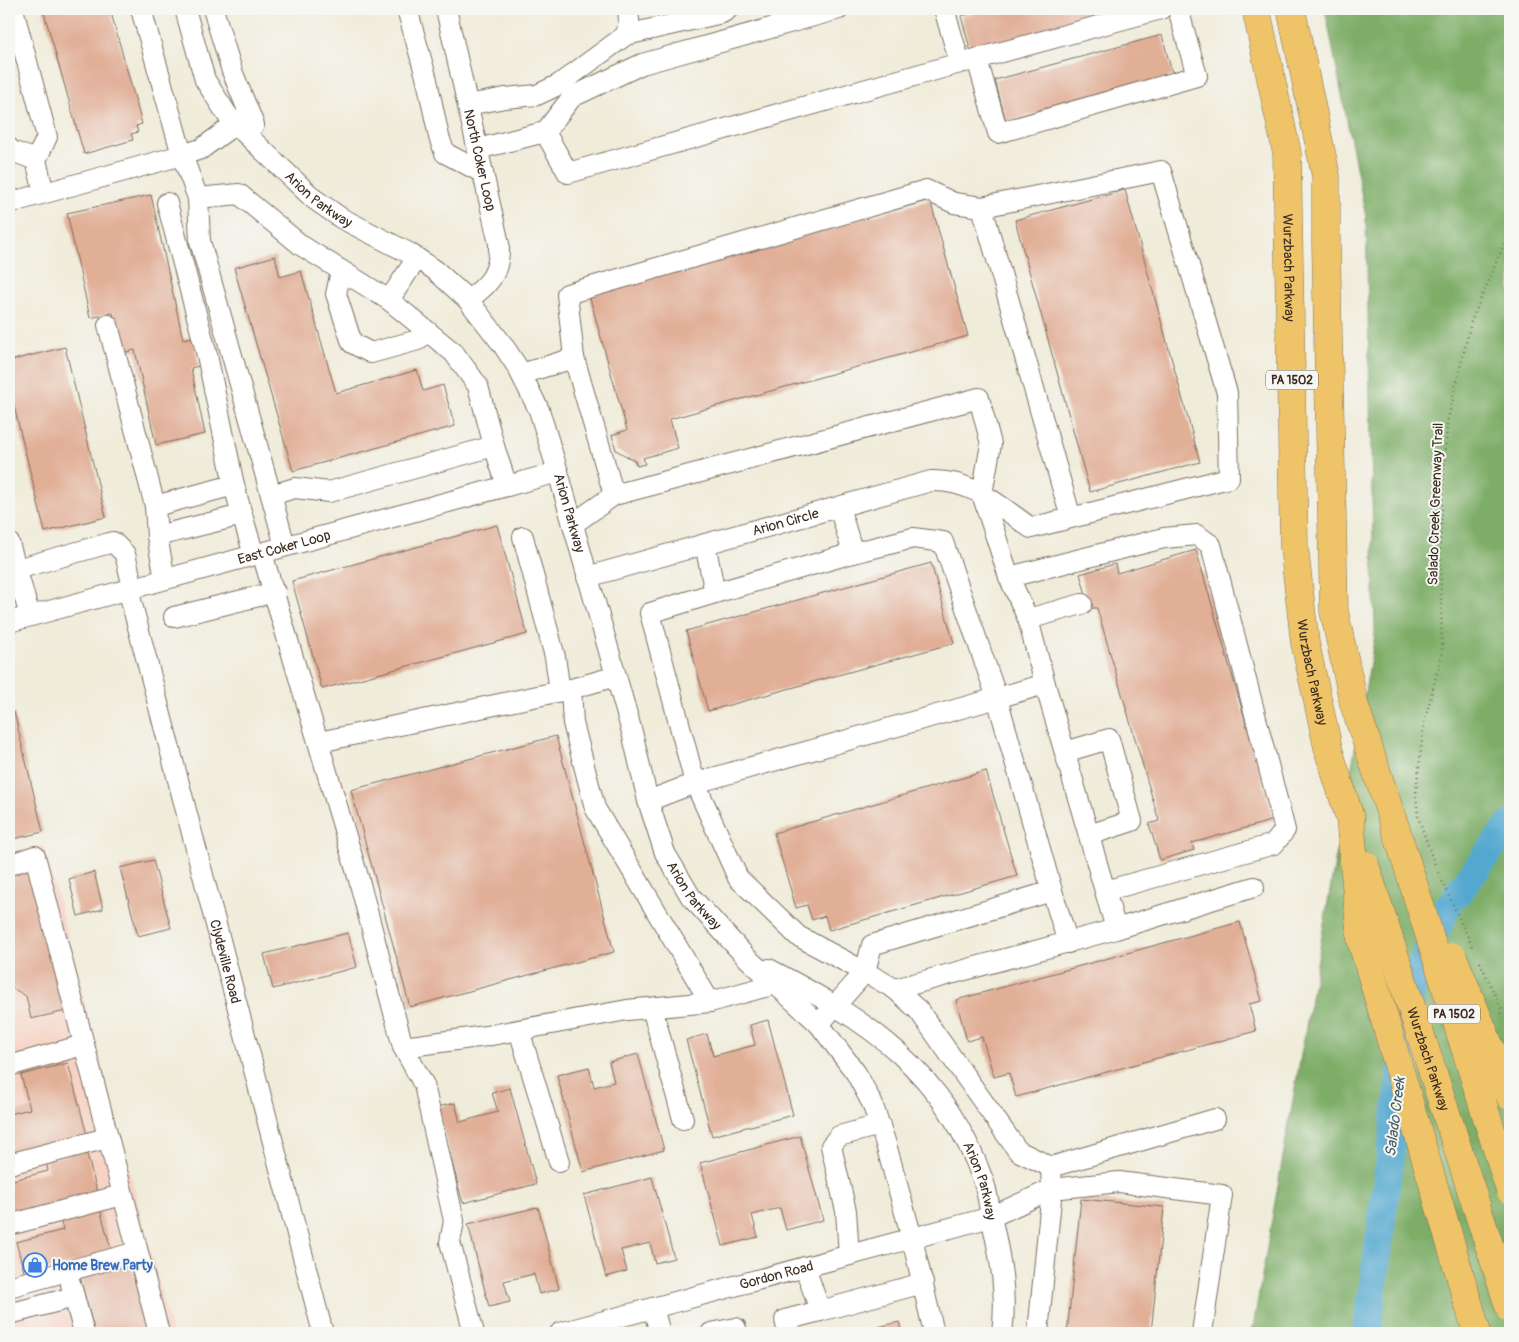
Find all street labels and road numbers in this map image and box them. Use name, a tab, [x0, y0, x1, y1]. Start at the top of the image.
street label: North Coker Loop	[460, 108, 499, 213]
street label: Arion Parkway	[281, 168, 355, 231]
street label: Wurzbach Parkway	[1279, 214, 1298, 322]
road number: PA 1502	[1266, 370, 1318, 390]
street label: Salado Creek Greenway Trail	[1424, 422, 1447, 586]
street label: Arion Parkway	[550, 472, 588, 555]
street label: Arion Circle	[750, 505, 821, 540]
street label: East Coker Loop	[236, 526, 333, 568]
street label: Wurzbach Parkway	[1293, 618, 1331, 727]
street label: Arion Parkway	[663, 858, 725, 933]
street label: Clydeville Road	[206, 918, 244, 1006]
road number: PA 1502	[1428, 1004, 1480, 1024]
street label: Wurzbach Parkway	[1403, 1005, 1453, 1113]
street label: Arion Parkway	[959, 1139, 1000, 1222]
street label: Gordon Road	[738, 1257, 815, 1293]

